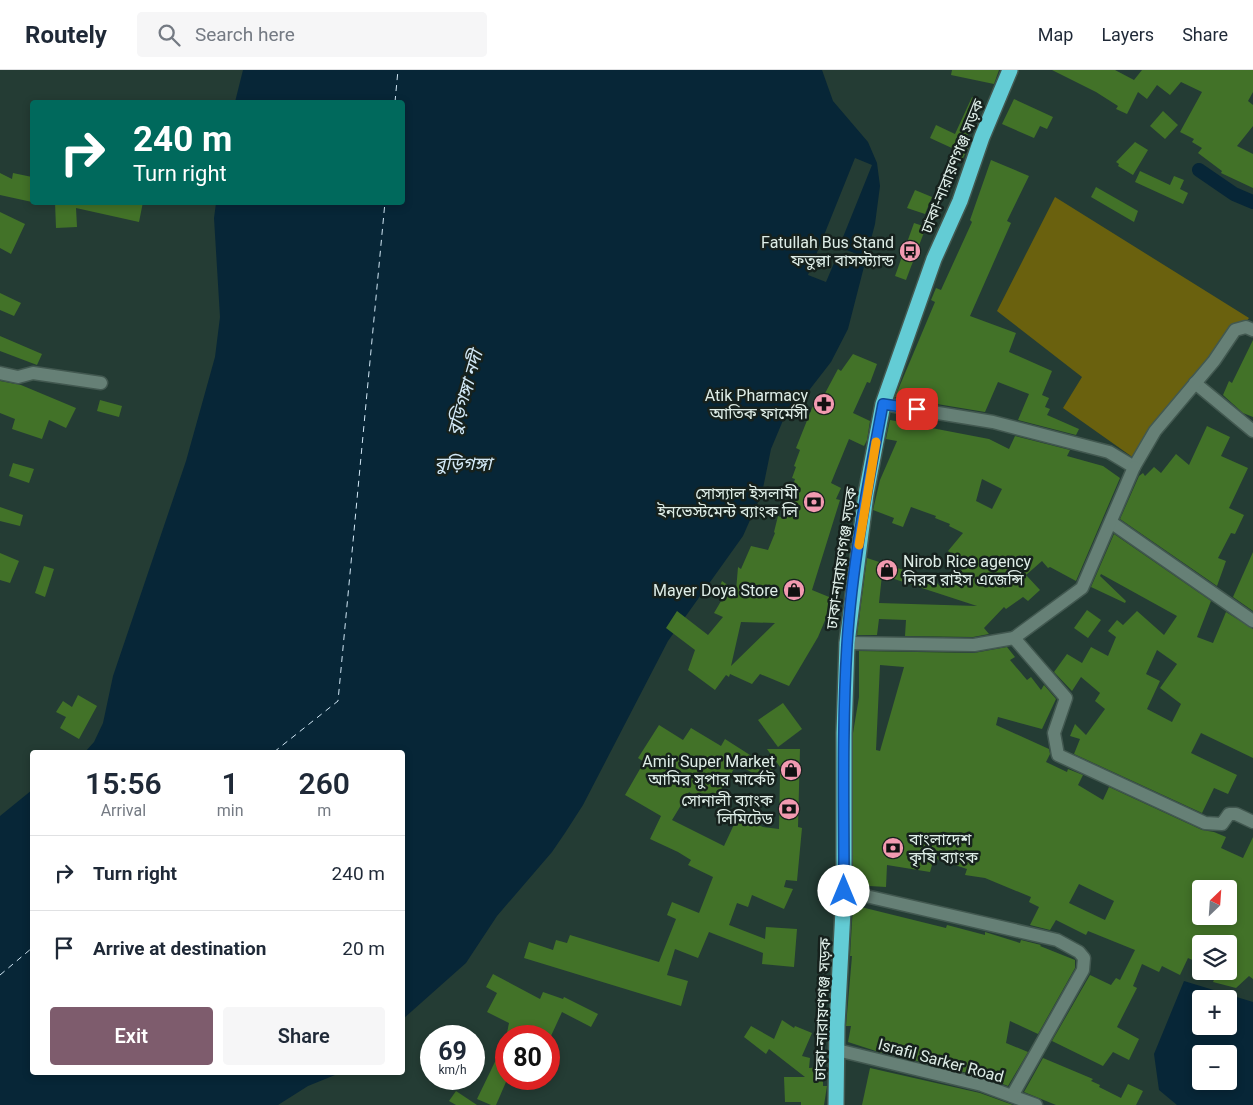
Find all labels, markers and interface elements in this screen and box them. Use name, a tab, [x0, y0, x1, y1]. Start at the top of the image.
search box	[137, 12, 487, 57]
text: Routely	[25, 21, 107, 49]
icon: search	[155, 21, 183, 49]
text: Search here	[195, 23, 295, 46]
text: Map	[1038, 24, 1073, 45]
text: Layers	[1101, 24, 1154, 45]
text: Share	[1182, 24, 1228, 45]
street label: ঢাকা-নারায়ণগঞ্জ সড়ক	[916, 95, 988, 237]
text: 240 m	[133, 119, 232, 160]
icon: right	[50, 120, 115, 185]
text: Turn right	[133, 161, 227, 186]
place label: Fatullah Bus Stand ফতুল্লা বাসস্ট্যান্ড	[761, 233, 895, 270]
bus stop icon: Fatullah Bus Stand ফতুল্লা বাসস্ট্যান্ড	[898, 239, 922, 263]
water label: বুড়িগঙ্গা নদী	[442, 345, 488, 438]
place label: Atik Pharmacy আতিক ফার্মেসী	[705, 386, 809, 423]
pin	[896, 388, 938, 430]
pharmacy icon: Atik Pharmacy আতিক ফার্মেসী	[812, 392, 836, 416]
icon: arrive	[903, 395, 931, 423]
water label: বুড়িগঙ্গা	[434, 453, 495, 475]
place label: সোস্যাল ইসলামী ইনভেস্টমেন্ট ব্যাংক লি	[657, 484, 799, 521]
street label: ঢাকা-নারায়ণগঞ্জ সড়ক	[822, 485, 861, 631]
bank icon: সোস্যাল ইসলামী ইনভেস্টমেন্ট ব্যাংক লি	[802, 490, 826, 514]
place label: Nirob Rice agency নিরব রাইস এজেন্সি	[902, 552, 1032, 589]
shop icon: Nirob Rice agency নিরব রাইস এজেন্সি	[875, 558, 899, 582]
shop icon: Mayer Doya Store	[782, 578, 806, 602]
place label: Mayer Doya Store	[653, 581, 778, 600]
place label: Amir Super Market আমির সুপার মার্কেট	[642, 752, 775, 789]
shop icon: Amir Super Market আমির সুপার মার্কেট	[779, 758, 803, 782]
text: 15:56	[85, 766, 162, 801]
text: 1	[222, 766, 239, 801]
text: 260	[299, 766, 350, 801]
place label: সোনালী ব্যাংক লিমিটেড	[681, 791, 774, 828]
bank icon: সোনালী ব্যাংক লিমিটেড	[777, 797, 801, 821]
text: Arrival	[101, 801, 146, 820]
text: min	[217, 801, 244, 820]
text: m	[317, 801, 331, 820]
place label: বাংলাদেশ কৃষি ব্যাংক	[908, 830, 979, 868]
bank icon: বাংলাদেশ কৃষি ব্যাংক	[881, 836, 905, 860]
icon: right	[50, 859, 78, 887]
text: Turn right	[93, 862, 177, 885]
text: 240 m	[332, 862, 385, 885]
position arrow	[817, 864, 869, 916]
north arrow	[1192, 880, 1238, 925]
map controls	[1192, 880, 1237, 1090]
icon: arrive	[50, 934, 78, 962]
button: layers	[1192, 935, 1237, 980]
street label: ঢাকা-নারায়ণগঞ্জ সড়ক	[810, 936, 835, 1082]
text: Arrive at destination	[93, 937, 266, 960]
text: 20 m	[342, 937, 385, 960]
button: +	[1192, 990, 1237, 1035]
button: Exit	[50, 1007, 213, 1065]
button: Share	[223, 1007, 385, 1065]
speed limit sign: 80	[495, 1025, 560, 1090]
street label: Israfil Sarker Road	[876, 1035, 1006, 1086]
text: 69	[438, 1037, 467, 1066]
button: −	[1192, 1045, 1237, 1090]
text: km/h	[438, 1063, 467, 1077]

